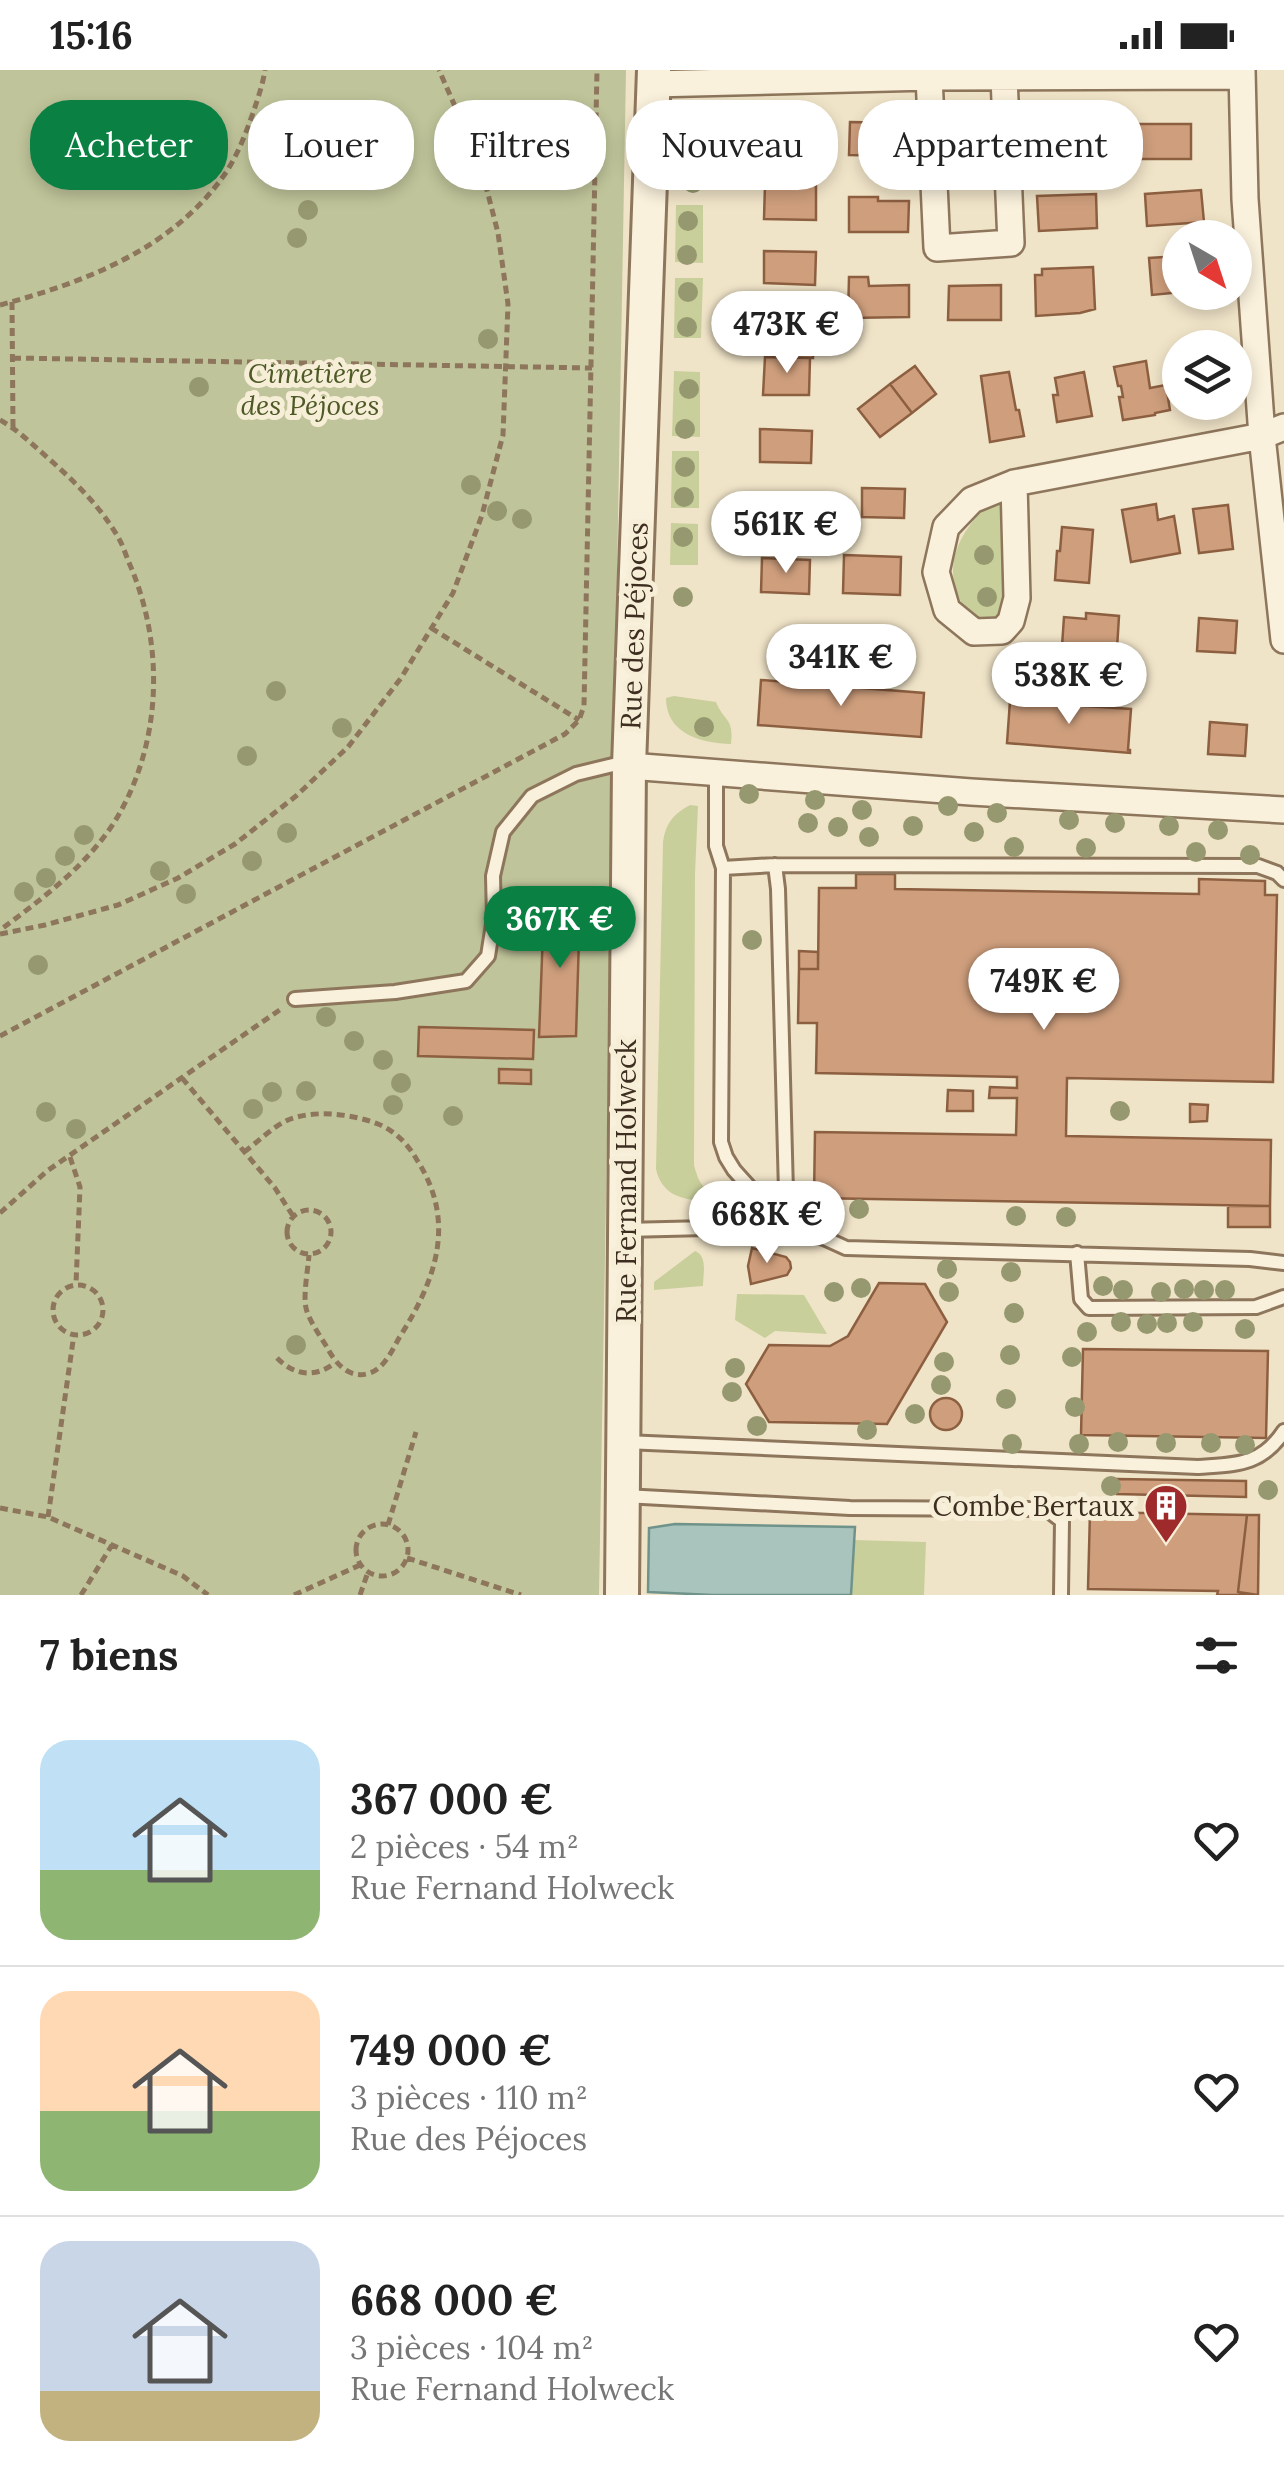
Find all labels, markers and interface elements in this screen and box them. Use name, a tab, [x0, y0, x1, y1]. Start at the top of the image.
text: 15:16	[50, 11, 133, 59]
chip: Acheter	[30, 100, 228, 190]
chip: Louer	[248, 100, 414, 190]
chip: Filtres	[434, 100, 606, 190]
chip: Nouveau	[626, 100, 838, 190]
chip: Appartement	[858, 100, 1143, 190]
north arrow	[1162, 220, 1252, 310]
map controls	[1162, 220, 1252, 420]
pin: 473K €	[706, 291, 868, 376]
text: 473K €	[733, 303, 841, 344]
button: layers	[1162, 330, 1252, 420]
park label: Cimetière des Péjoces	[240, 355, 380, 423]
pin: 561K €	[705, 491, 867, 576]
text: 561K €	[733, 503, 839, 544]
street label: Rue des Péjoces	[612, 522, 656, 730]
pin: 341K €	[760, 624, 922, 709]
text: 341K €	[788, 636, 894, 677]
pin: 538K €	[988, 642, 1150, 727]
text: 538K €	[1014, 654, 1124, 695]
pin: 367K €	[479, 886, 641, 971]
text: 367K €	[506, 898, 614, 939]
pin: 749K €	[963, 948, 1125, 1033]
text: 749K €	[990, 960, 1098, 1001]
street label: Rue Fernand Holweck	[608, 1039, 644, 1323]
pin: 668K €	[686, 1181, 848, 1266]
text: 668K €	[711, 1193, 823, 1234]
building icon: Combe Bertaux	[1143, 1483, 1189, 1544]
place label: Combe Bertaux	[933, 1488, 1134, 1524]
text: 7 biens	[40, 1628, 178, 1682]
icon: filters	[1189, 1628, 1244, 1683]
text: 367 000 €	[350, 1772, 554, 1826]
icon: home	[120, 1780, 240, 1900]
icon: heart	[1189, 1813, 1244, 1868]
text: 2 pièces · 54 m²	[350, 1826, 579, 1867]
text: Rue Fernand Holweck	[350, 1867, 674, 1908]
text: 749 000 €	[350, 2023, 552, 2077]
icon: home	[120, 2031, 240, 2151]
icon: heart	[1189, 2064, 1244, 2119]
text: 3 pièces · 110 m²	[350, 2077, 588, 2118]
text: Rue des Péjoces	[350, 2118, 587, 2159]
text: 668 000 €	[350, 2273, 559, 2327]
icon: home	[120, 2281, 240, 2401]
icon: heart	[1189, 2314, 1244, 2369]
text: 3 pièces · 104 m²	[350, 2327, 594, 2368]
text: Rue Fernand Holweck	[350, 2368, 674, 2409]

